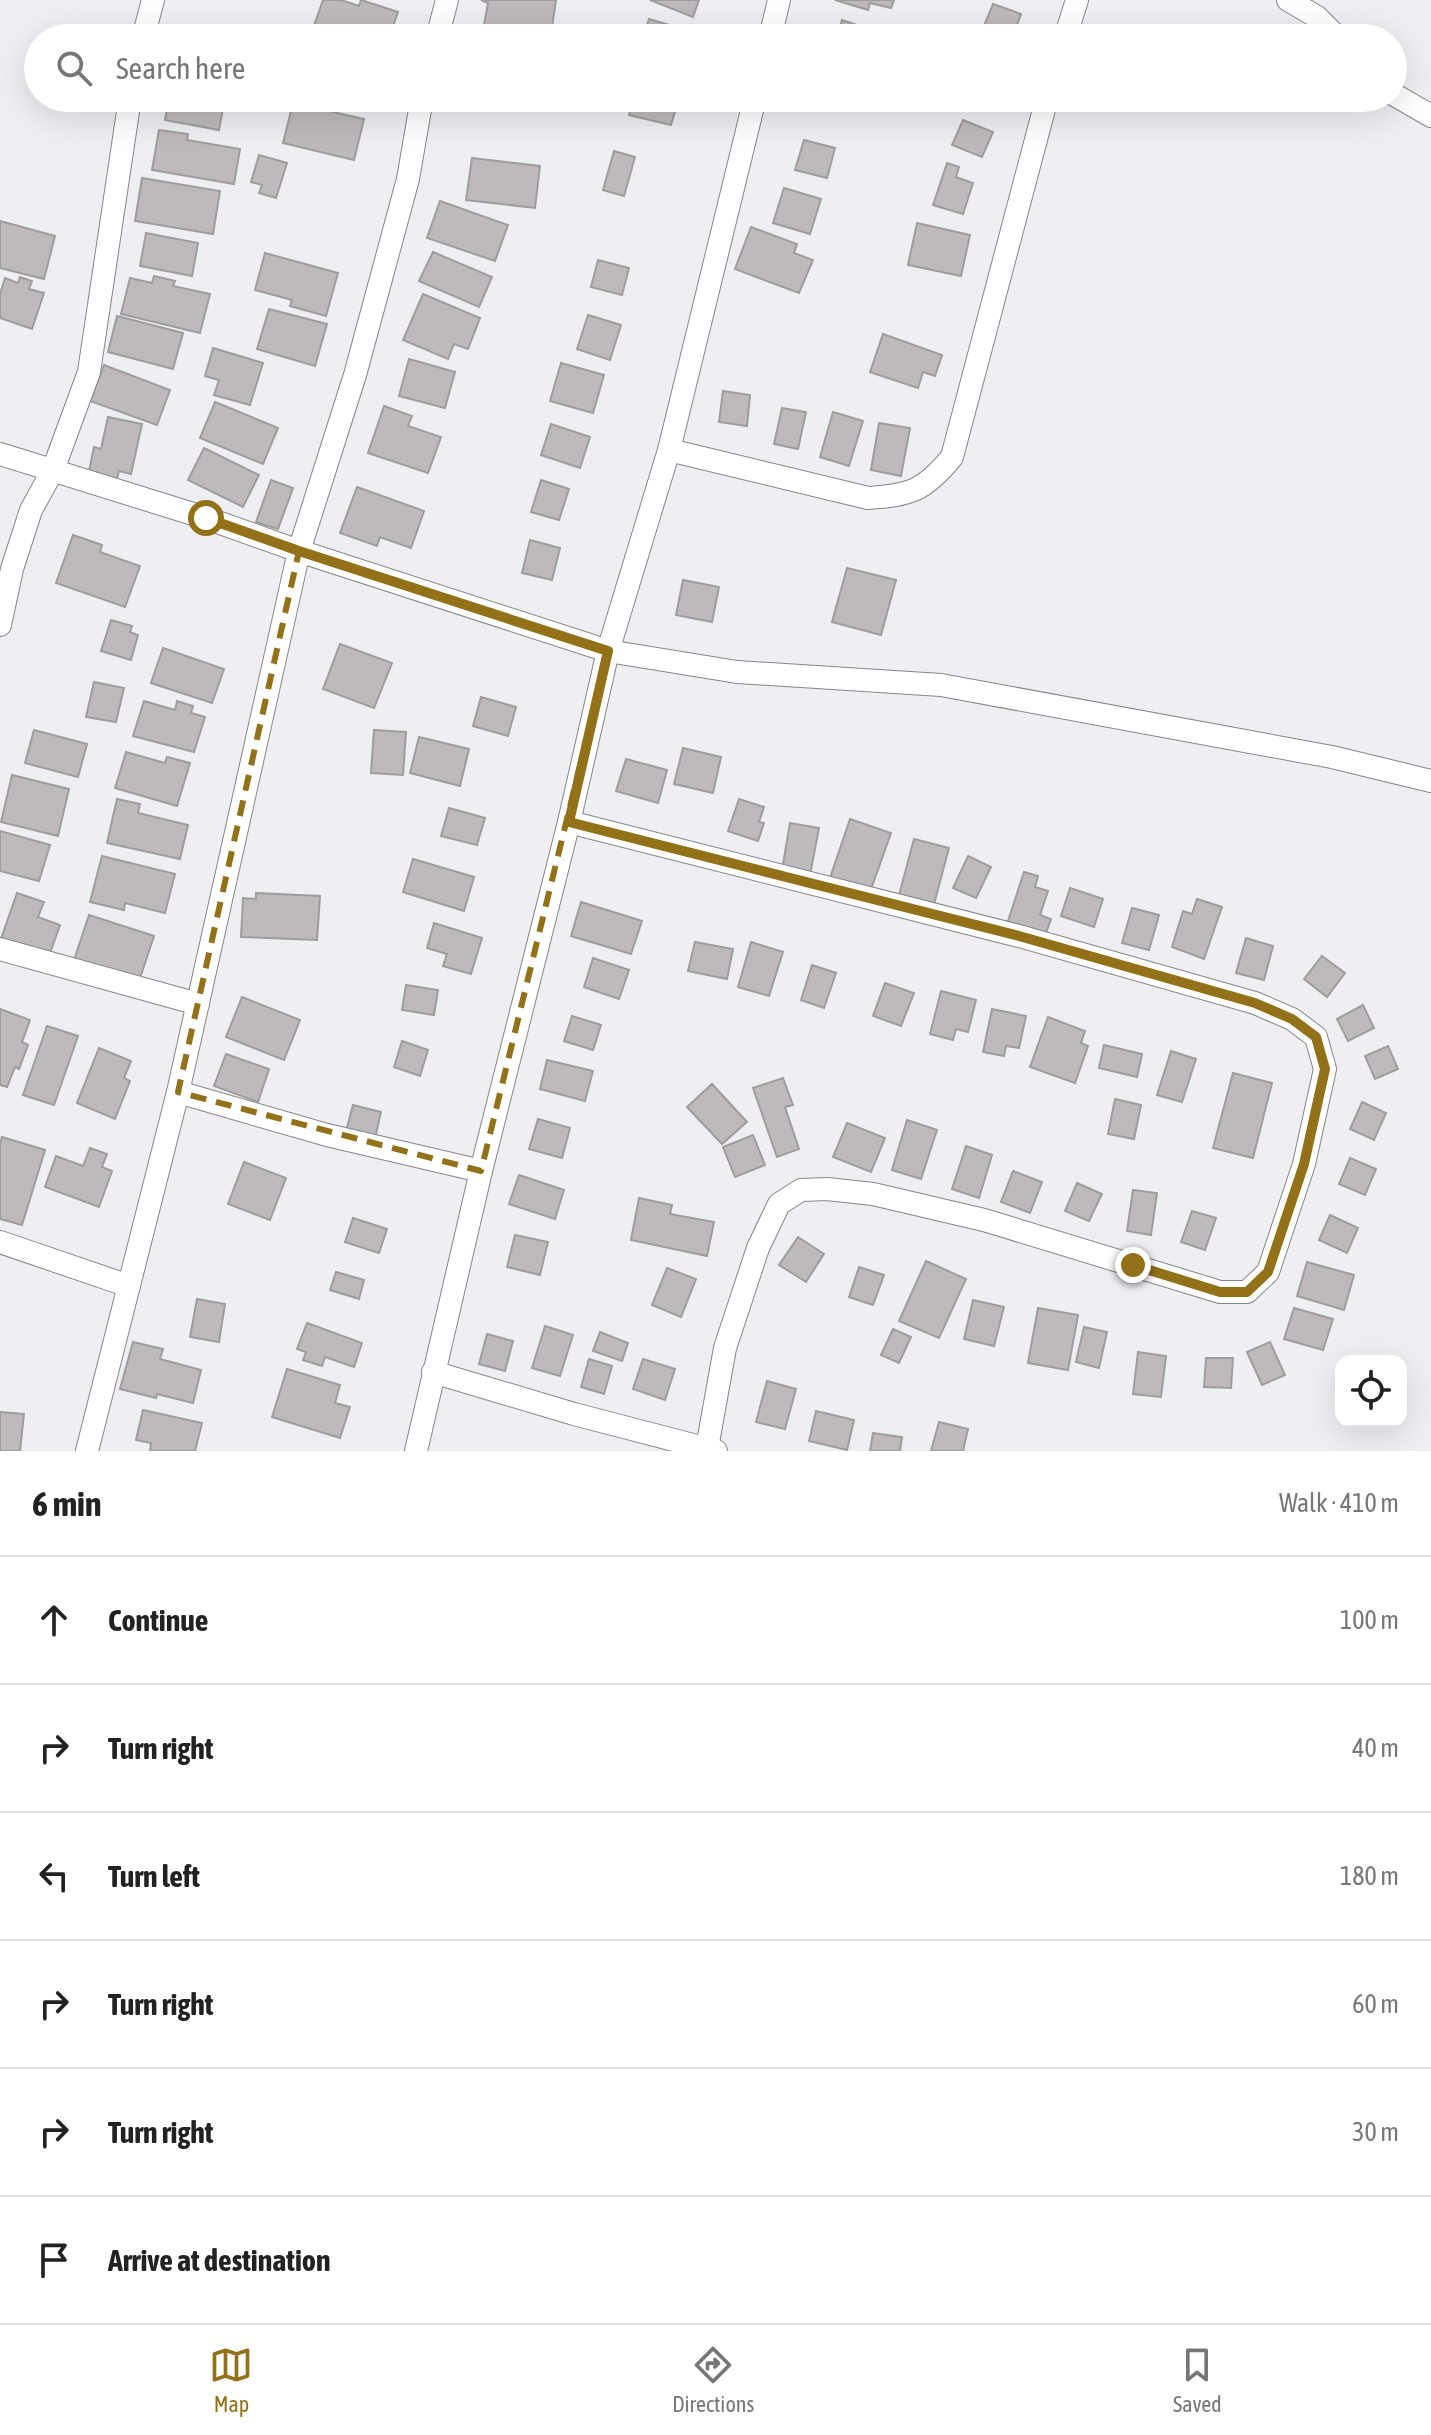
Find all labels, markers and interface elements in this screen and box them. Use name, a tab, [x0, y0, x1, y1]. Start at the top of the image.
search box	[24, 24, 1407, 112]
icon: search	[52, 46, 96, 90]
text: Search here	[116, 51, 245, 85]
route start	[188, 500, 224, 536]
route end	[1115, 1247, 1151, 1283]
map controls	[1335, 1355, 1407, 1427]
button: locate	[1335, 1355, 1407, 1427]
text: 6 min	[32, 1484, 101, 1523]
text: Walk · 410 m	[1279, 1488, 1399, 1518]
icon: ahead	[32, 1598, 76, 1642]
text: Continue	[108, 1603, 208, 1637]
text: 100 m	[1340, 1605, 1399, 1635]
icon: right	[32, 1726, 76, 1770]
text: Turn right	[108, 1731, 214, 1765]
text: 40 m	[1352, 1733, 1399, 1763]
icon: left	[32, 1854, 76, 1898]
text: Turn left	[108, 1859, 200, 1893]
text: 180 m	[1340, 1861, 1399, 1891]
icon: right	[32, 1982, 76, 2026]
text: Turn right	[108, 1987, 214, 2021]
text: 60 m	[1352, 1989, 1399, 2019]
icon: right	[32, 2110, 76, 2154]
text: Turn right	[108, 2115, 214, 2149]
text: 30 m	[1352, 2117, 1399, 2147]
icon: arrive	[32, 2238, 76, 2282]
text: Arrive at destination	[108, 2243, 330, 2277]
tab: Map	[209, 2343, 253, 2417]
tab: Directions	[672, 2343, 754, 2417]
tab: Saved	[1173, 2343, 1222, 2417]

